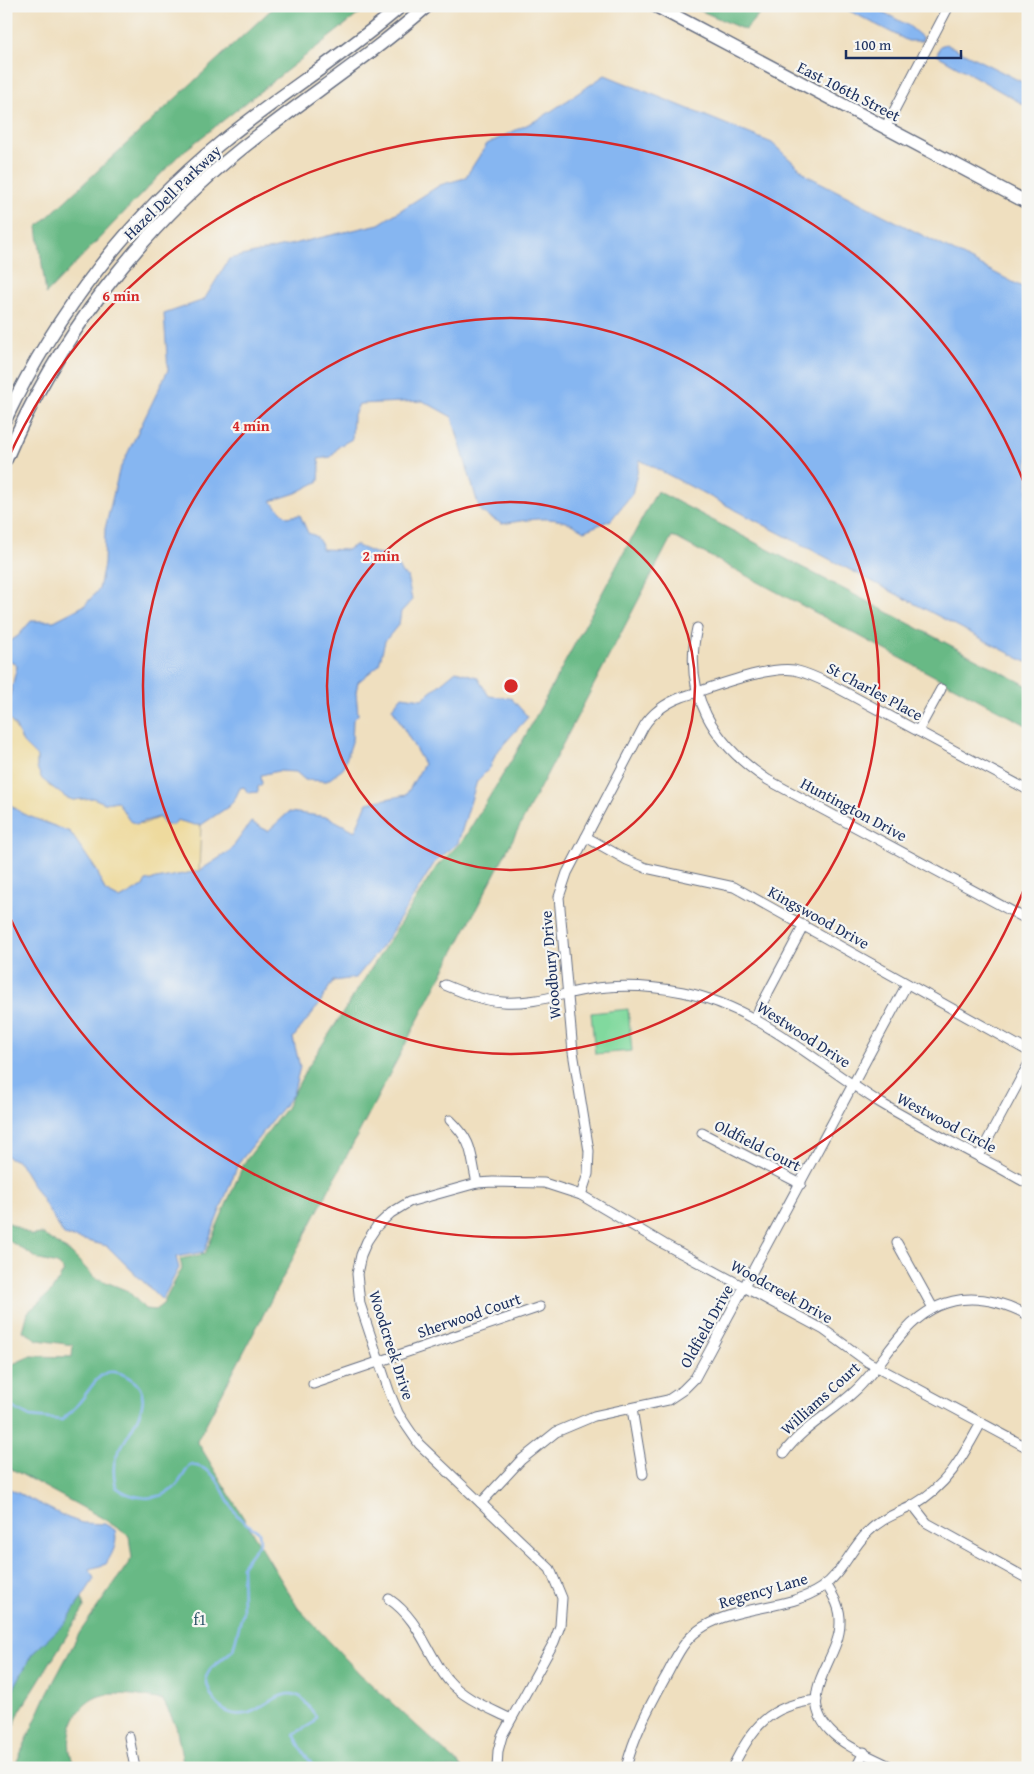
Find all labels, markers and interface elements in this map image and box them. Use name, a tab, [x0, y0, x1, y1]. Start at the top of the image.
scale bar	[846, 28, 962, 60]
text: 100 m	[854, 34, 892, 55]
street label: East 106th Street	[793, 55, 905, 127]
street label: Hazel Dell Parkway	[118, 139, 226, 245]
text: 6 min	[102, 285, 140, 306]
text: 4 min	[232, 415, 270, 436]
text: 2 min	[362, 545, 400, 566]
street label: St Charles Place	[823, 656, 927, 726]
centre of rings	[502, 677, 520, 695]
street label: Huntington Drive	[796, 771, 912, 847]
street label: Kingswood Drive	[764, 879, 874, 955]
street label: Woodbury Drive	[533, 910, 567, 1020]
street label: Westwood Drive	[752, 995, 856, 1073]
street label: Westwood Circle	[893, 1085, 1001, 1159]
street label: Oldfield Court	[711, 1113, 806, 1177]
street label: Woodcreek Drive	[726, 1253, 838, 1329]
street label: Oldfield Drive	[673, 1280, 739, 1372]
street label: Sherwood Court	[414, 1286, 524, 1344]
street label: Woodcreek Drive	[363, 1287, 421, 1403]
street label: Williams Court	[775, 1355, 865, 1440]
street label: Regency Lane	[716, 1566, 810, 1614]
park label: f1	[194, 1607, 206, 1631]

